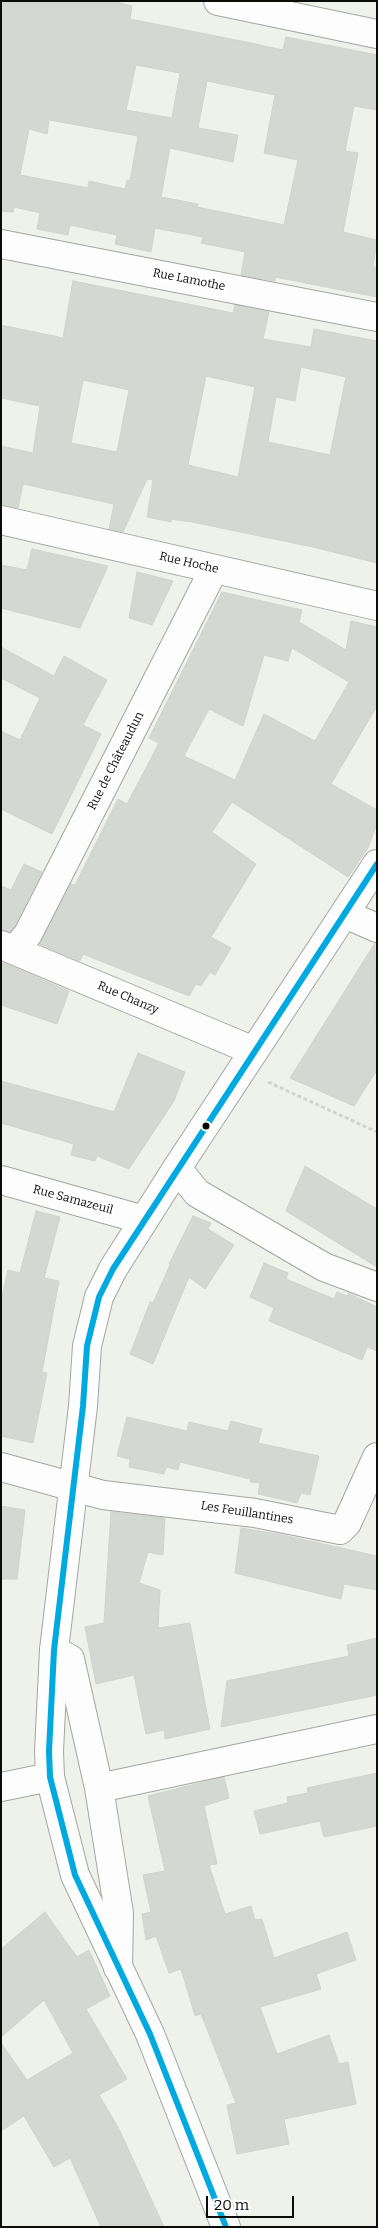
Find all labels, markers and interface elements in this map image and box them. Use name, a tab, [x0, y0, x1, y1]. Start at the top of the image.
street label: Rue Lamothe	[151, 266, 227, 294]
street label: Rue Hoche	[158, 549, 220, 577]
street label: Rue de Châteaudun	[85, 709, 147, 813]
street label: Rue Chanzy	[95, 979, 161, 1017]
unlabelled marker	[201, 1121, 211, 1131]
street label: Rue Samazeuil	[31, 1182, 115, 1218]
street label: Les Feuillantines	[200, 1499, 294, 1527]
scale bar	[208, 2186, 296, 2218]
text: 20 m	[214, 2196, 249, 2214]

